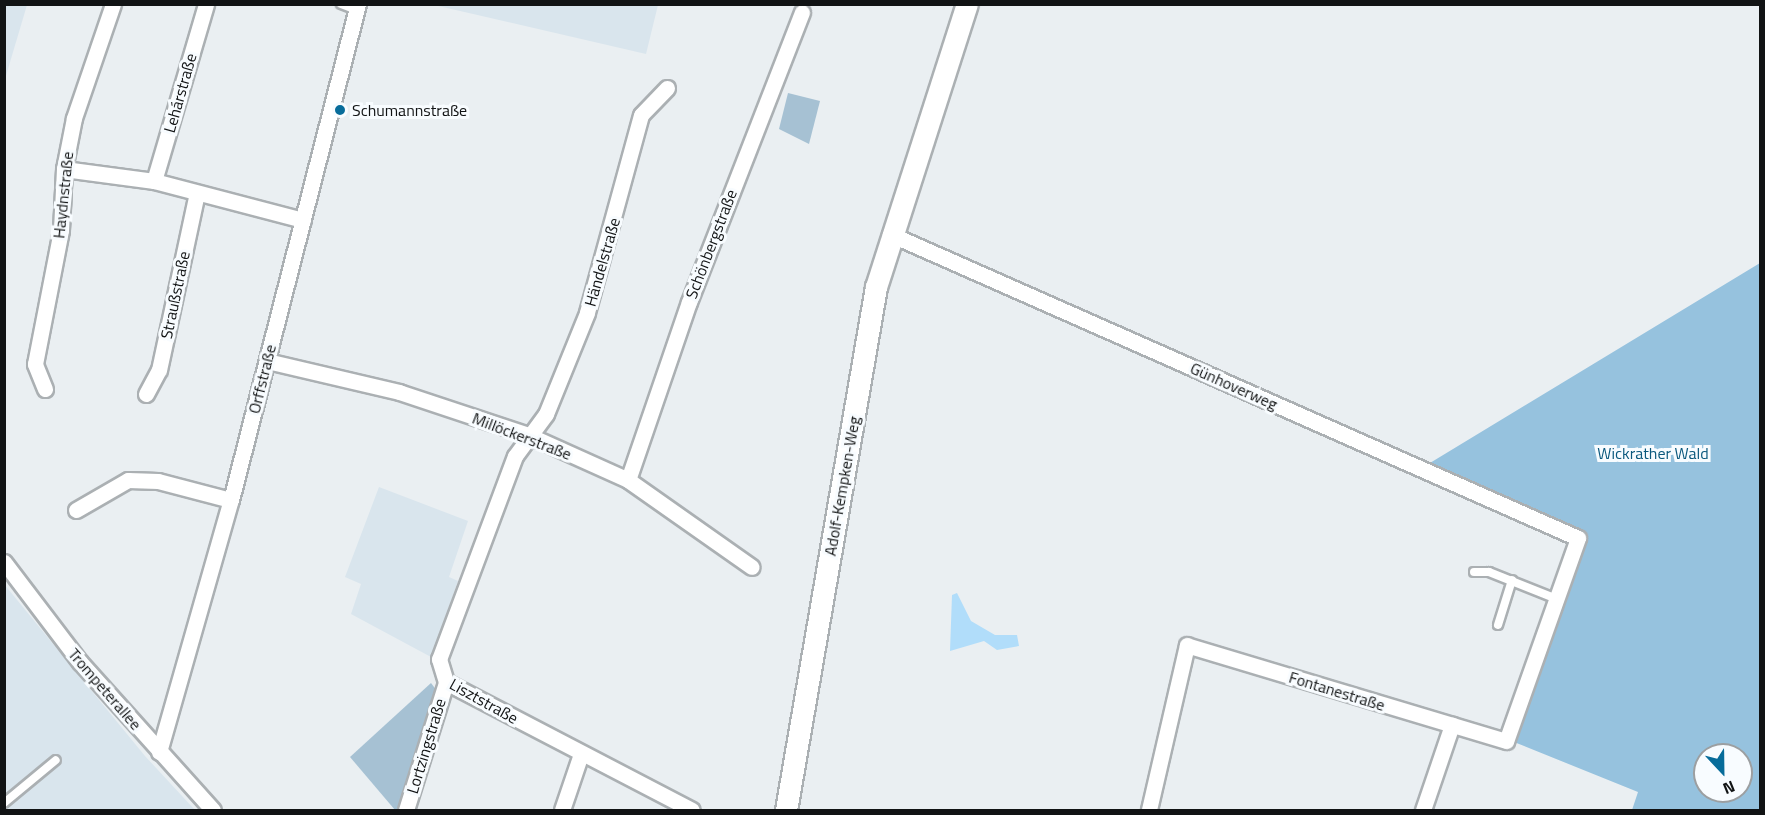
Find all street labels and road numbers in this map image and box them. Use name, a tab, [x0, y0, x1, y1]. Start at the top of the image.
street label: Lehárstraße	[160, 51, 200, 135]
street label: Haydnstraße	[49, 151, 77, 239]
street label: Schönbergstraße	[681, 187, 741, 301]
street label: Händelstraße	[580, 215, 624, 309]
street label: Straußstraße	[156, 249, 194, 341]
street label: Orffstraße	[244, 342, 280, 416]
street label: Günhoverweg	[1187, 358, 1281, 414]
street label: Millöckerstraße	[470, 408, 574, 464]
street label: Adolf-Kempken-Weg	[820, 415, 864, 557]
street label: Trompeterallee	[64, 644, 146, 734]
street label: Fontanestraße	[1287, 667, 1387, 715]
street label: Lisztstraße	[446, 674, 522, 728]
street label: Lortzingstraße	[402, 696, 450, 796]

